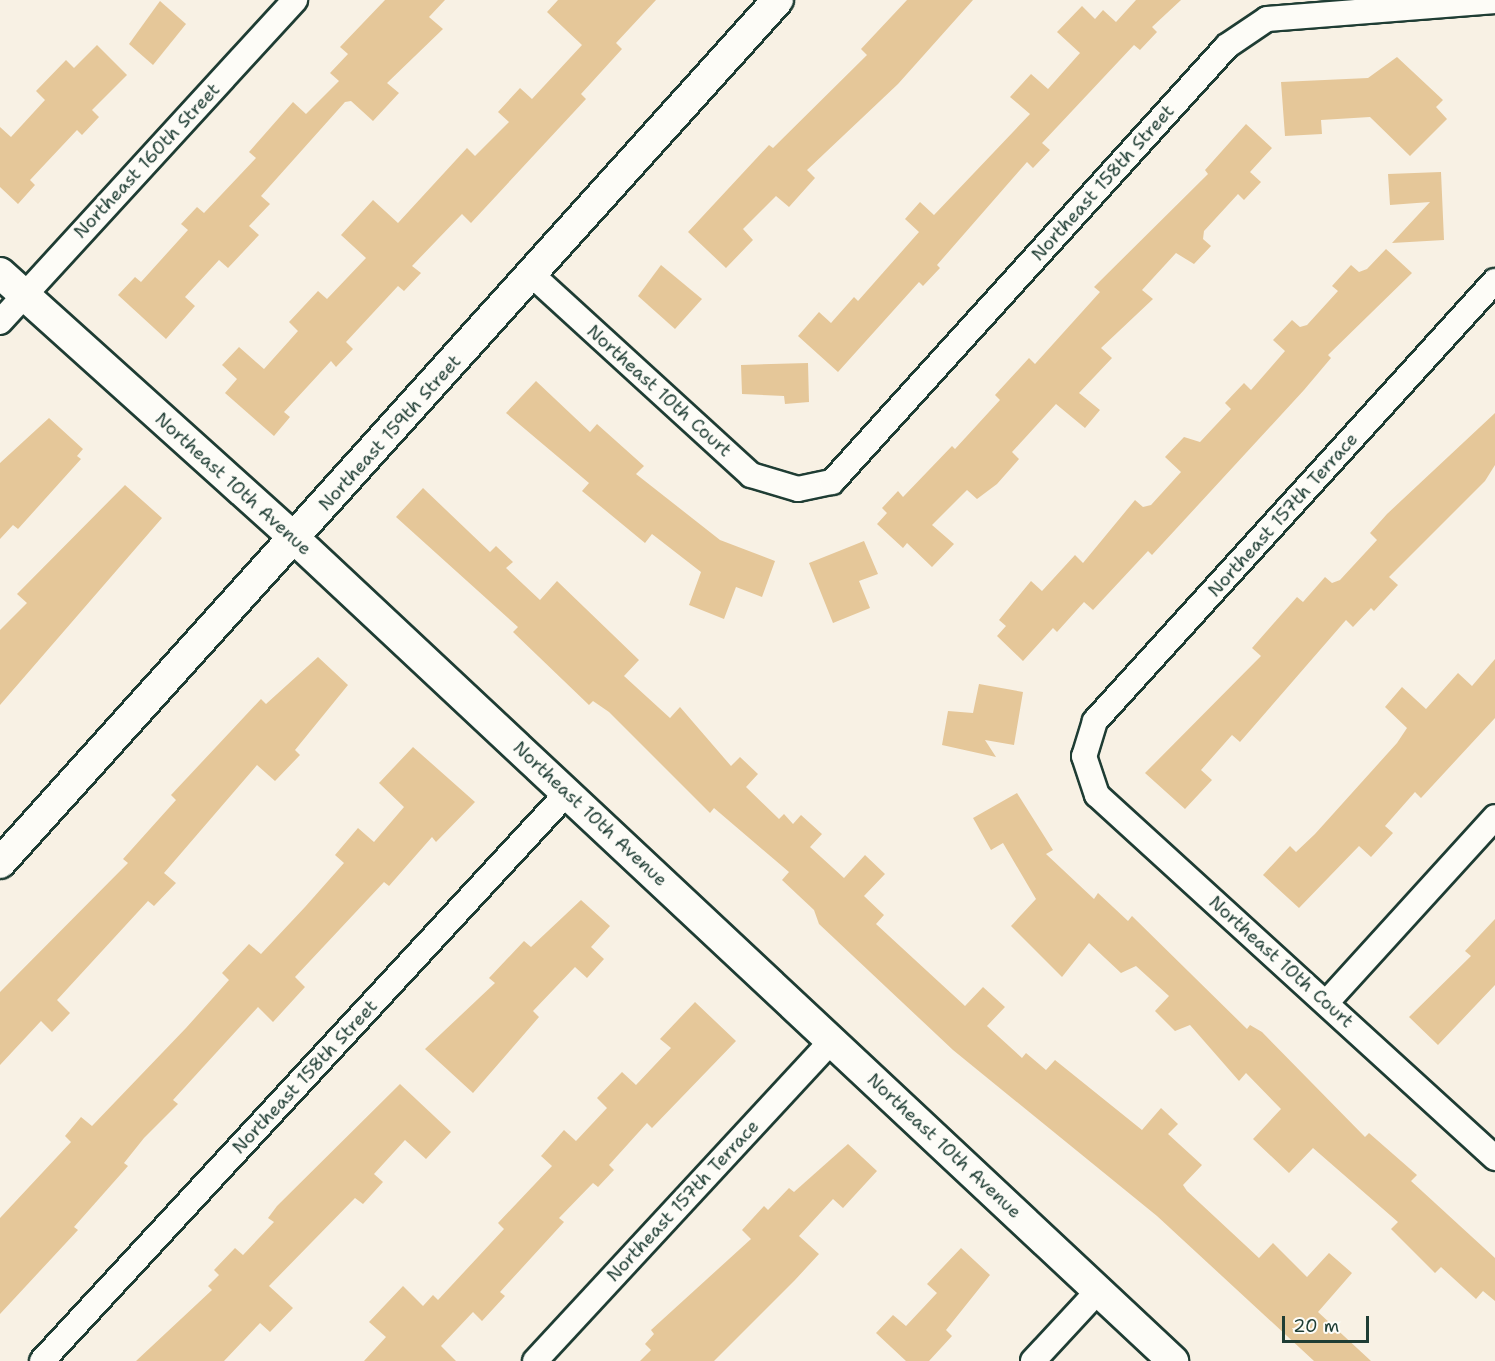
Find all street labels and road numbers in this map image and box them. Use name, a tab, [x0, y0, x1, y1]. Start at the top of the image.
street label: Northeast 160th Street	[70, 79, 224, 243]
street label: Northeast 158th Street	[1027, 101, 1179, 265]
street label: Northeast 10th Court	[582, 320, 736, 462]
street label: Northeast 159th Street	[314, 351, 466, 515]
street label: Northeast 10th Avenue	[150, 408, 316, 560]
street label: Northeast 157th Terrace	[1204, 429, 1362, 601]
street label: Northeast 10th Avenue	[509, 737, 671, 891]
street label: Northeast 10th Court	[1204, 891, 1358, 1033]
street label: Northeast 158th Street	[228, 996, 382, 1158]
street label: Northeast 10th Avenue	[863, 1069, 1025, 1223]
street label: Northeast 157th Terrace	[602, 1116, 764, 1286]

